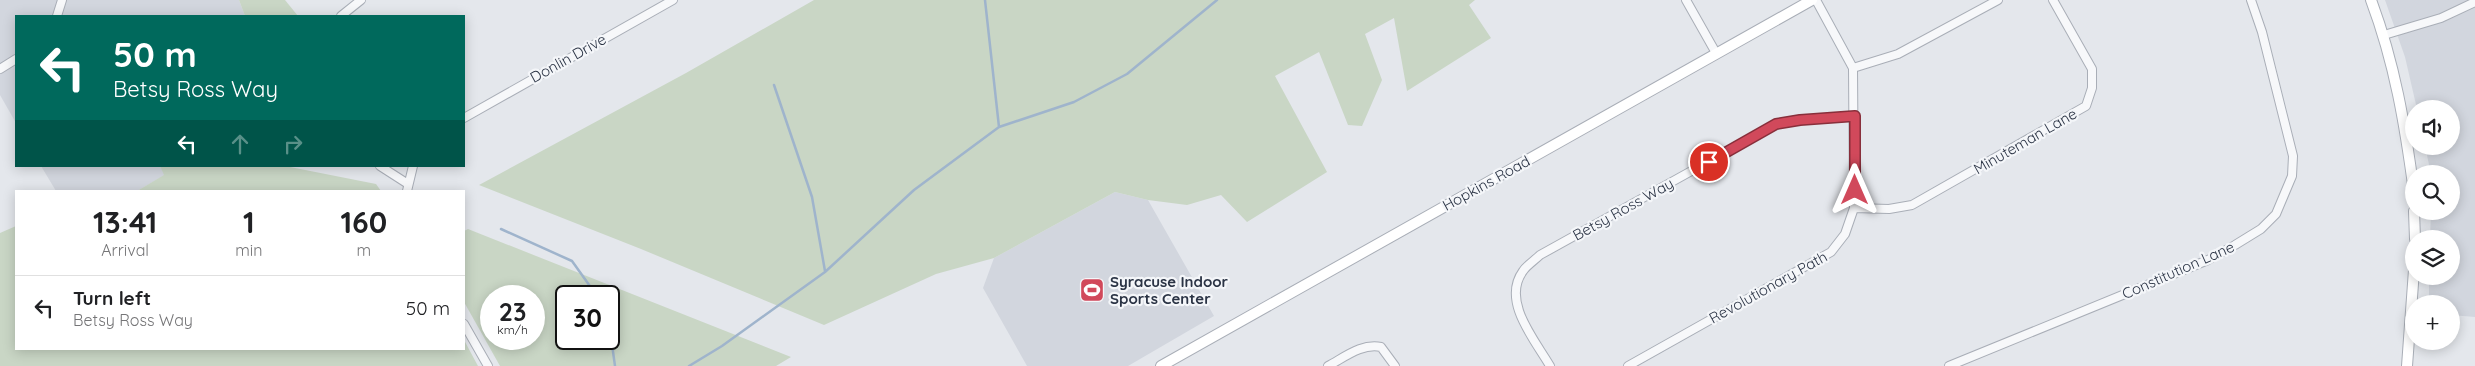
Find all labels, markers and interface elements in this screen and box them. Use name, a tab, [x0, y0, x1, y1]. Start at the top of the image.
street label: Donlin Drive	[527, 29, 609, 87]
text: 50 m	[113, 32, 197, 76]
icon: left	[30, 35, 95, 100]
text: Betsy Ross Way	[113, 75, 278, 103]
map controls	[2405, 100, 2460, 350]
button: sound	[2405, 100, 2460, 155]
street label: Minuteman Lane	[1970, 104, 2080, 178]
icon: left	[173, 130, 201, 158]
icon: ahead	[226, 130, 254, 158]
icon: right	[279, 130, 307, 158]
pin	[1688, 141, 1730, 183]
icon: arrive	[1695, 148, 1723, 176]
street label: Hopkins Road	[1439, 151, 1533, 215]
position arrow	[1828, 163, 1880, 215]
button: search	[2405, 165, 2460, 220]
street label: Betsy Ross Way	[1569, 173, 1677, 245]
text: 13:41	[93, 203, 157, 241]
text: 1	[243, 203, 255, 241]
text: 160	[340, 203, 387, 241]
button: layers	[2405, 230, 2460, 285]
street label: Constitution Lane	[2119, 237, 2237, 303]
text: Arrival	[101, 240, 149, 260]
text: min	[235, 240, 262, 260]
text: m	[356, 240, 371, 260]
street label: Revolutionary Path	[1706, 247, 1830, 327]
place label: Syracuse Indoor Sports Center	[1110, 272, 1229, 308]
sports icon: Syracuse Indoor Sports Center	[1079, 277, 1105, 303]
speed limit sign: 30	[555, 285, 620, 350]
text: Turn left	[73, 286, 151, 310]
icon: left	[30, 294, 58, 322]
button: +	[2405, 295, 2460, 350]
text: 50 m	[406, 296, 450, 320]
text: 23	[499, 296, 526, 327]
text: Betsy Ross Way	[73, 310, 193, 330]
text: km/h	[497, 322, 528, 337]

